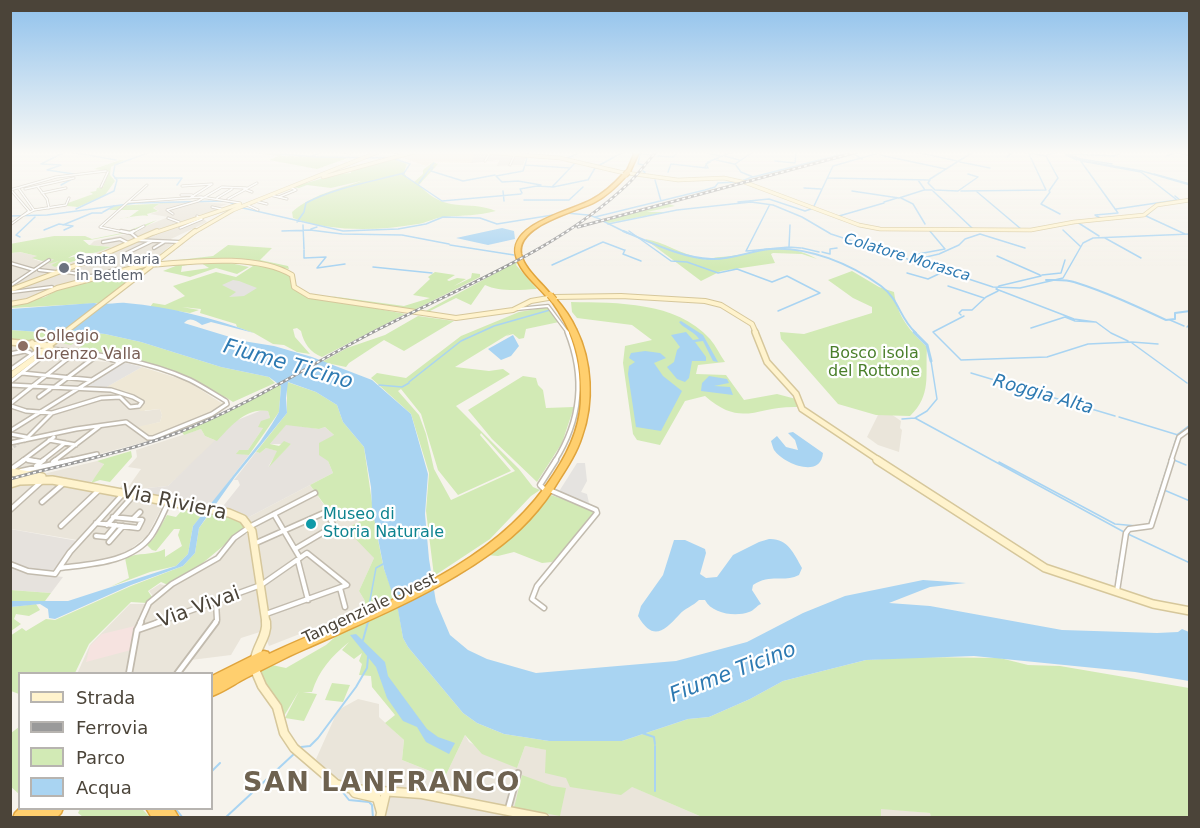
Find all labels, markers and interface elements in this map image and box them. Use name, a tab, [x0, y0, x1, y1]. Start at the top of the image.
water label: Colatore Morasca	[842, 230, 972, 286]
place label: Santa Maria in Betlem	[76, 252, 160, 284]
marker: Santa Maria in Betlem	[57, 261, 71, 275]
place label: Collegio Lorenzo Valla	[35, 327, 141, 365]
water label: Fiume Ticino	[220, 334, 356, 396]
marker: Collegio Lorenzo Valla	[16, 339, 30, 353]
park label: Bosco isola del Rottone	[828, 344, 920, 382]
water label: Roggia Alta	[990, 370, 1096, 420]
street label: Via Riviera	[119, 480, 229, 526]
place label: Museo di Storia Naturale	[323, 505, 444, 543]
marker: Museo di Storia Naturale	[304, 517, 318, 531]
street label: Tangenziale Ovest	[300, 570, 440, 648]
street label: Via Vivai	[155, 582, 243, 634]
water label: Fiume Ticino	[666, 637, 800, 709]
legend	[18, 672, 213, 810]
text: Strada	[76, 687, 135, 708]
text: Ferrovia	[76, 717, 148, 738]
text: Parco	[76, 747, 125, 768]
district label: SAN LANFRANCO	[243, 768, 521, 800]
text: Acqua	[76, 777, 132, 798]

